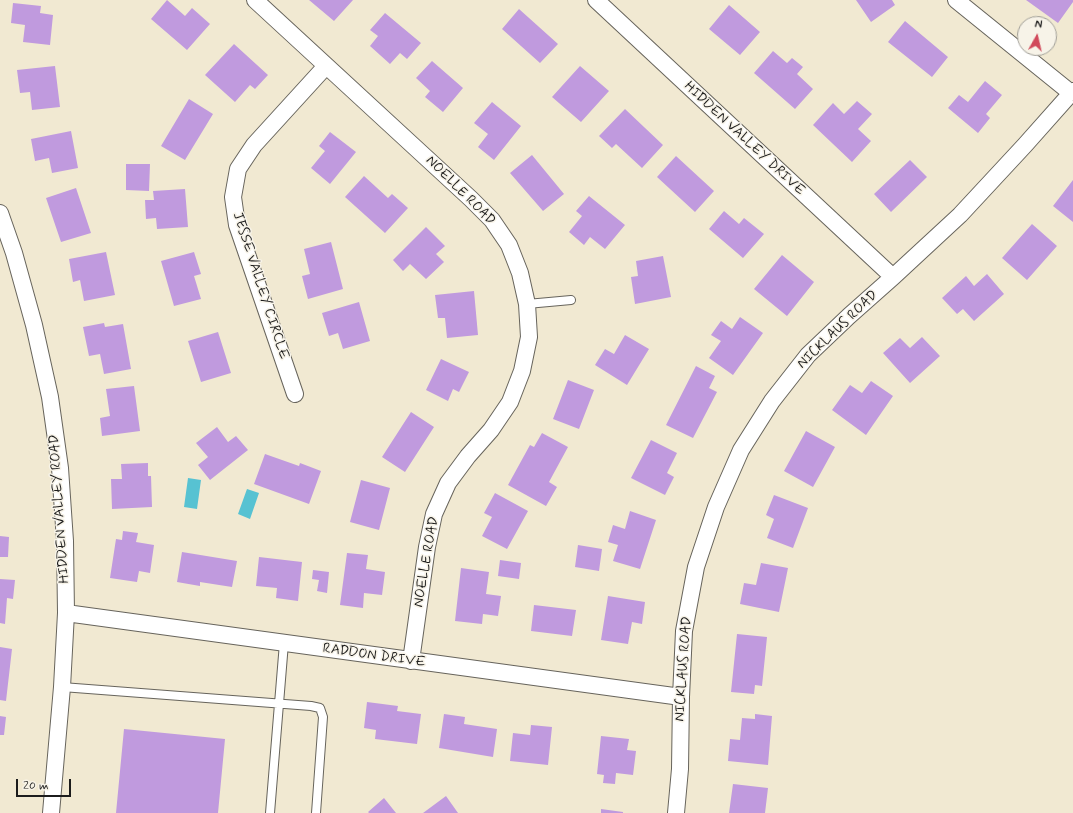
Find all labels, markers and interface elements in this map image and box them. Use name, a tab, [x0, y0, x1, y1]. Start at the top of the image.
north arrow	[1017, 16, 1057, 56]
text: N	[1034, 18, 1043, 33]
street label: HIDDEN VALLEY DRIVE	[680, 79, 808, 199]
street label: NOELLE ROAD	[422, 153, 498, 229]
street label: JESSE VALLEY CIRCLE	[228, 210, 292, 362]
street label: NICKLAUS ROAD	[794, 287, 882, 373]
street label: HIDDEN VALLEY ROAD	[46, 434, 74, 584]
street label: NOELLE ROAD	[411, 515, 443, 609]
street label: NICKLAUS ROAD	[672, 616, 696, 722]
street label: RADDON DRIVE	[322, 640, 426, 672]
scale bar	[18, 771, 73, 797]
text: 20 m	[23, 778, 49, 794]

